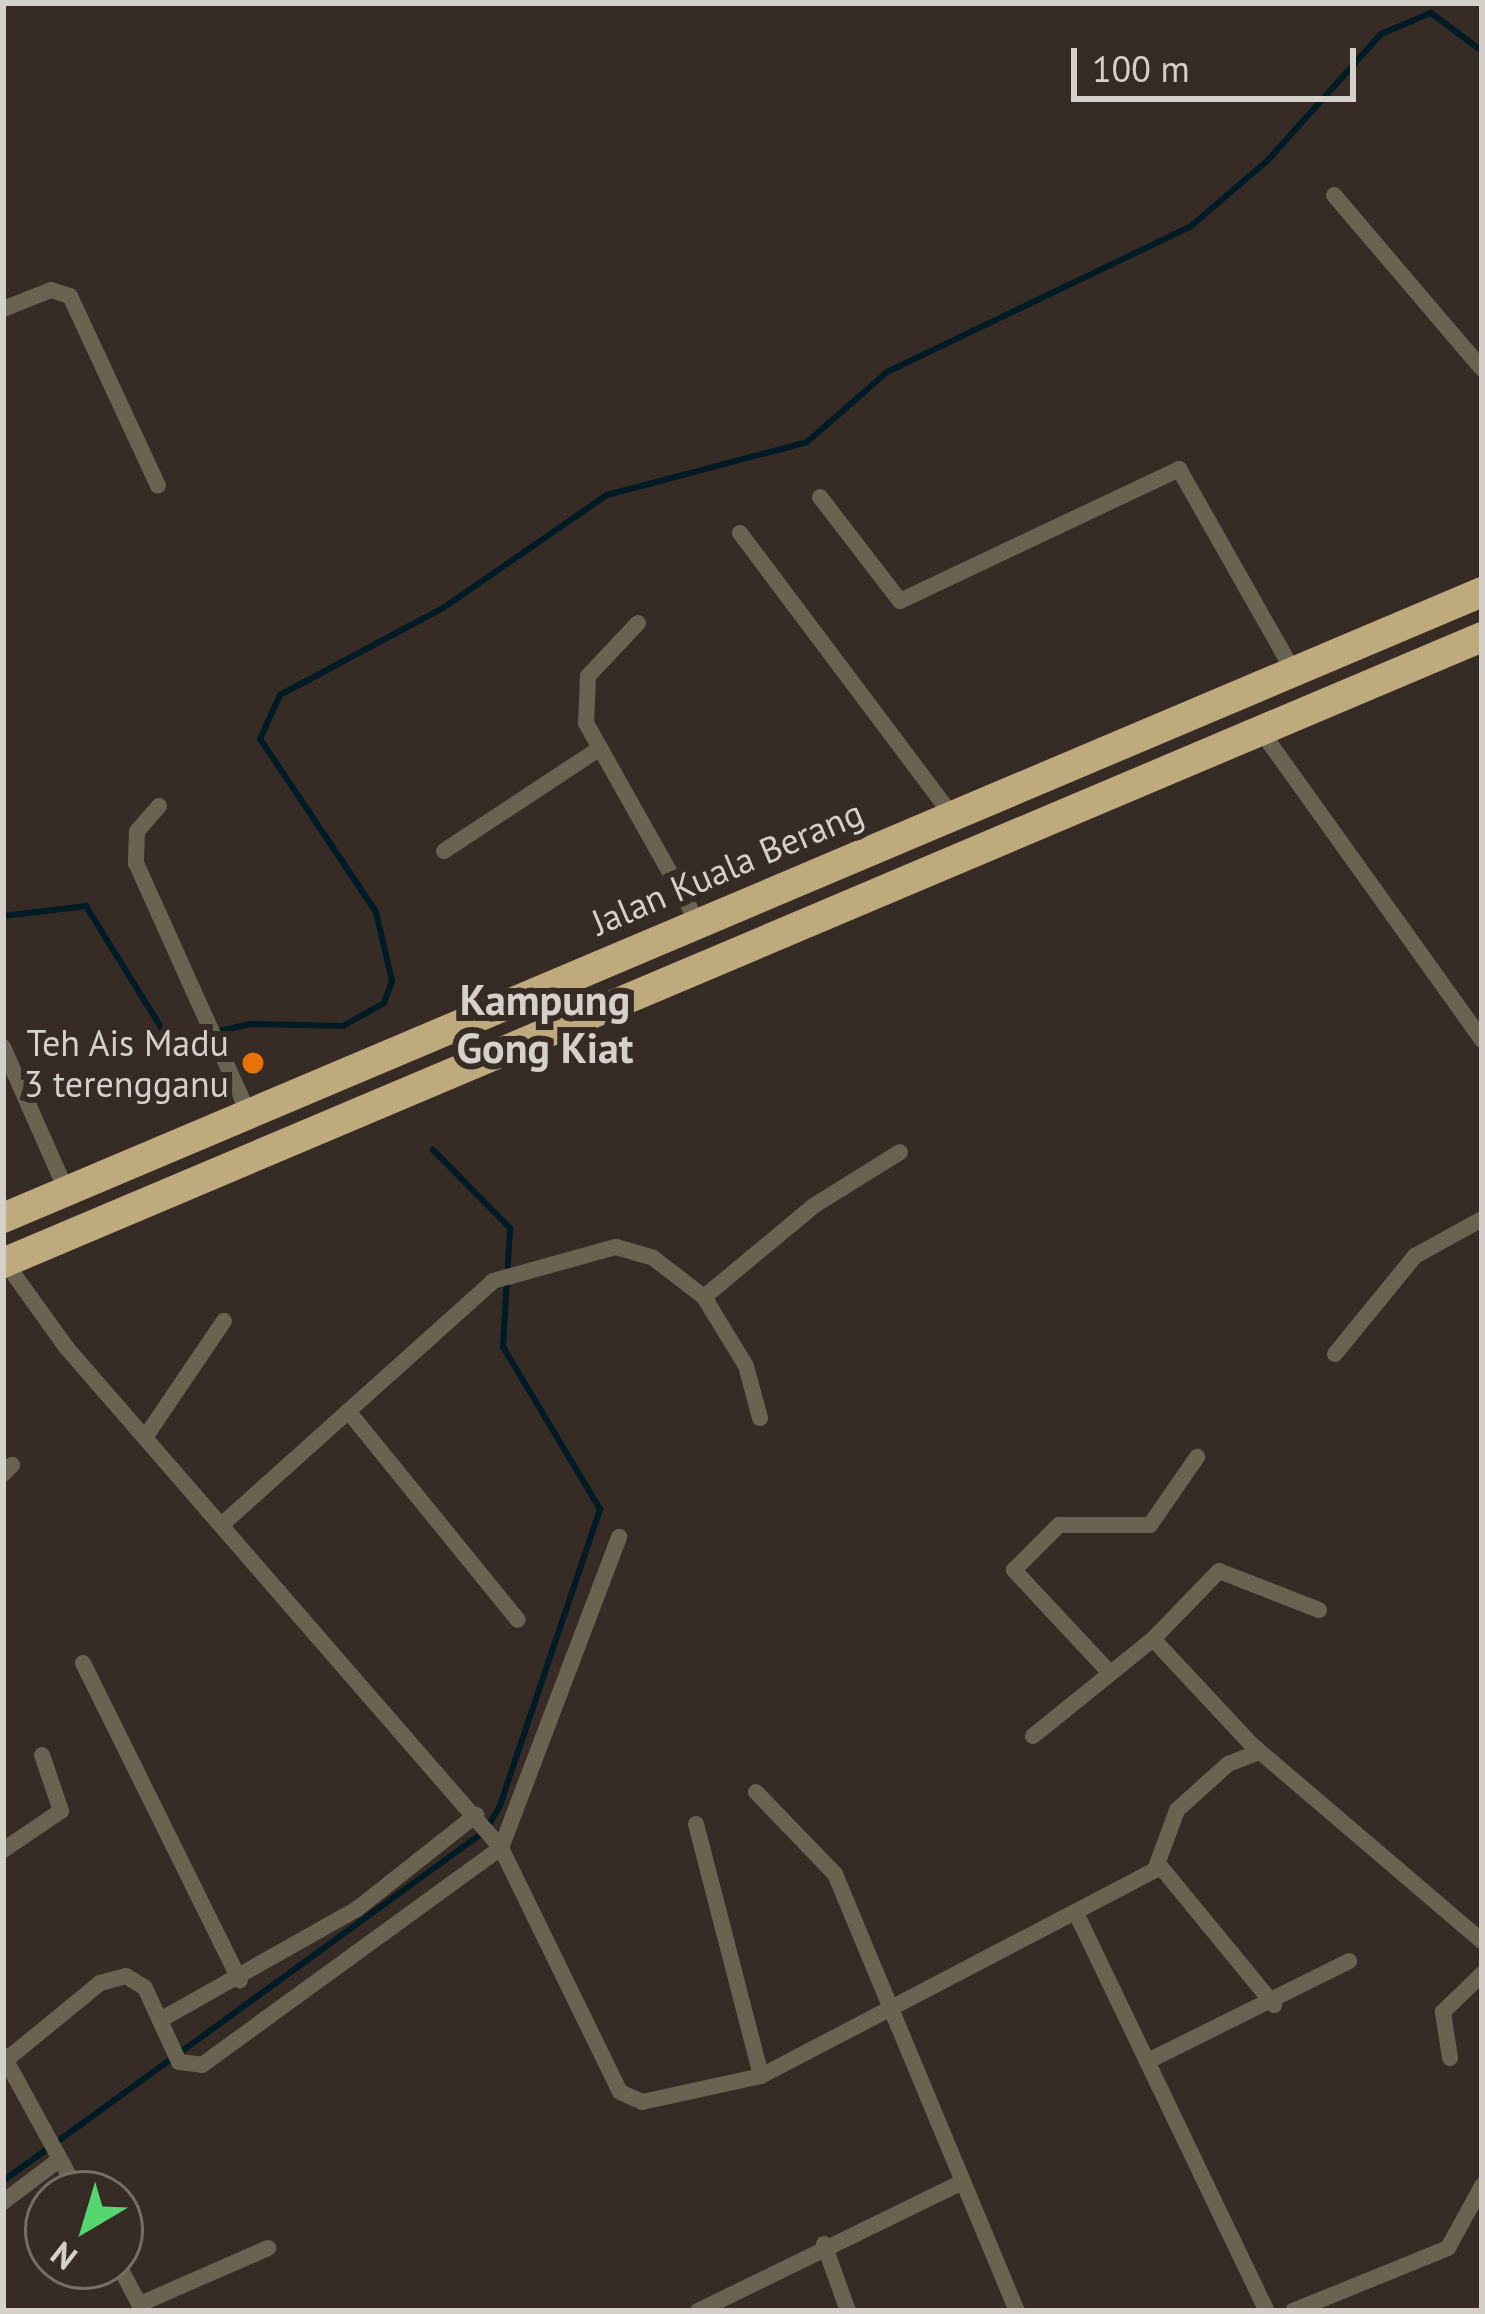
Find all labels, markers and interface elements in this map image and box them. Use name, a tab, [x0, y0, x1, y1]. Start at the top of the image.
scale bar	[1077, 24, 1362, 98]
text: 100 m	[1092, 45, 1190, 92]
street label: Jalan Kuala Berang	[585, 790, 869, 944]
district label: Kampung Gong Kiat	[457, 975, 633, 1074]
place label: Teh Ais Madu 3 terengganu	[24, 1020, 229, 1105]
marker: Teh Ais Madu 3 terengganu	[240, 1050, 266, 1076]
north arrow	[24, 2170, 144, 2290]
text: N	[42, 2233, 85, 2280]

